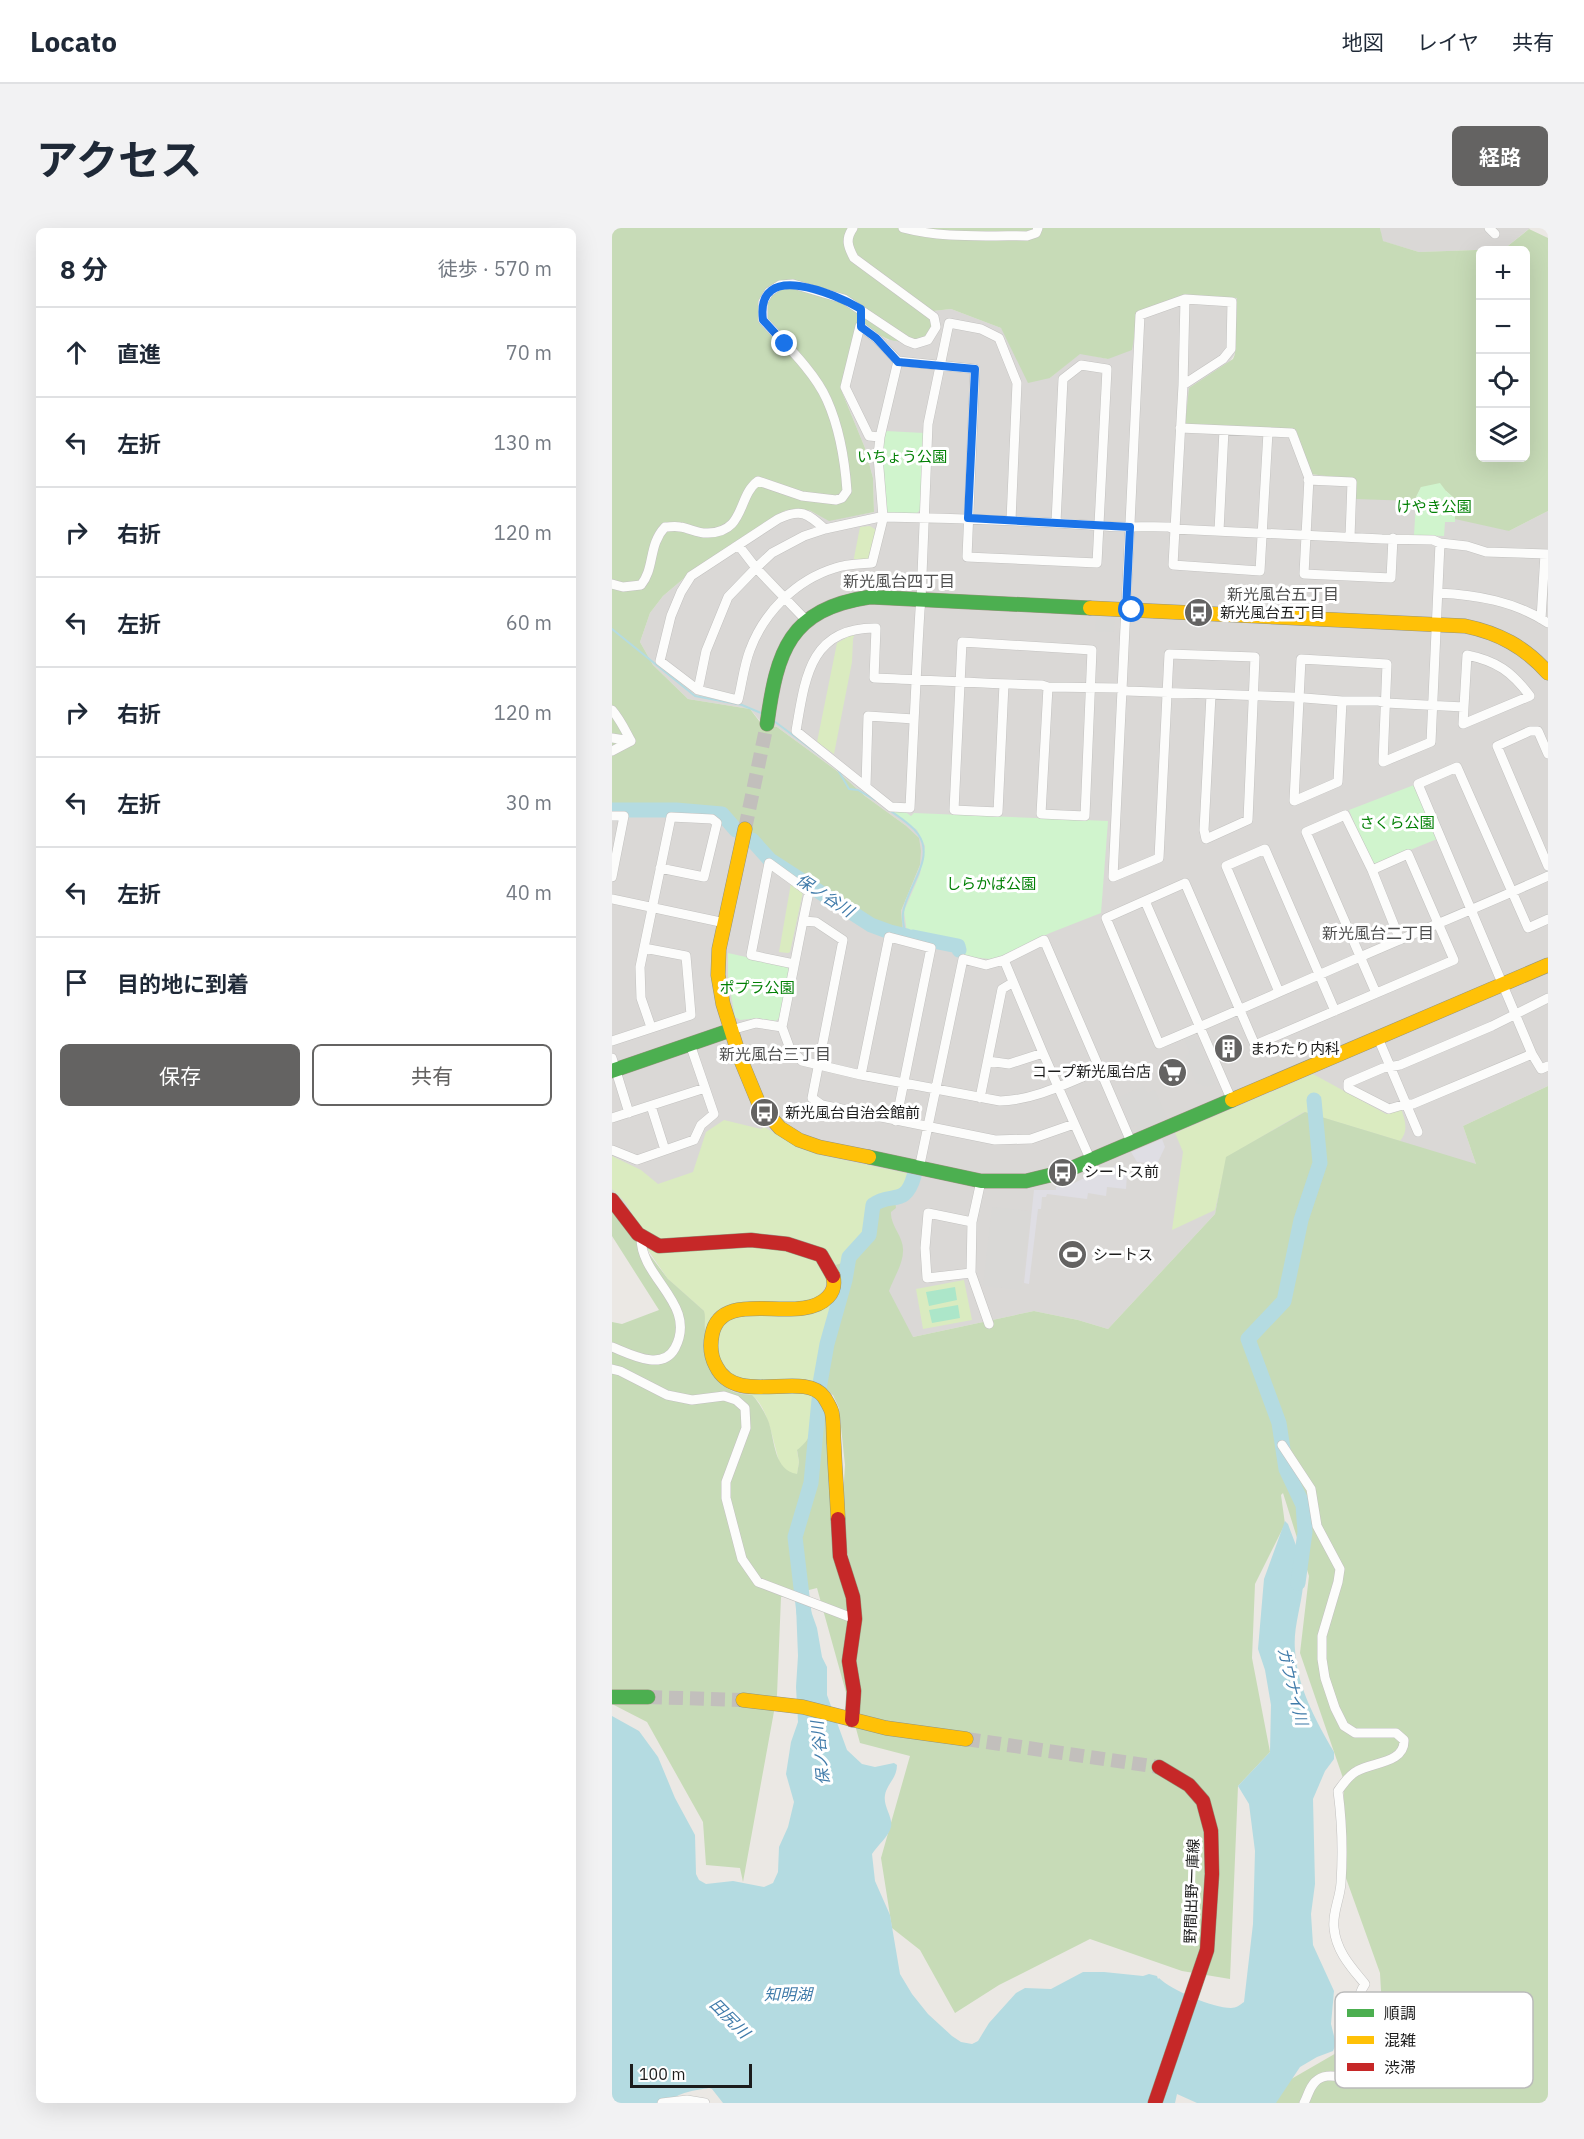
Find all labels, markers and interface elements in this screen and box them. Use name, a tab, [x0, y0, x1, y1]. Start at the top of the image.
text: Locato	[30, 23, 117, 60]
text: 地図	[1342, 28, 1384, 56]
text: レイヤ	[1417, 28, 1479, 56]
text: 共有	[1512, 28, 1554, 56]
button: 経路	[1452, 126, 1548, 186]
text: アクセス	[36, 132, 202, 187]
map controls	[1476, 246, 1530, 462]
button: +	[1476, 246, 1530, 300]
text: 8 分	[60, 252, 108, 286]
text: 徒歩 · 570 m	[438, 255, 552, 282]
button: −	[1476, 300, 1530, 354]
route end	[771, 330, 797, 356]
icon: ahead	[60, 336, 93, 369]
text: 直進	[117, 339, 161, 368]
text: 70 m	[506, 339, 552, 366]
button: locate	[1476, 354, 1530, 408]
button: layers	[1476, 408, 1530, 462]
icon: left	[60, 426, 93, 459]
text: 左折	[117, 429, 161, 458]
text: 130 m	[494, 429, 552, 456]
park label: いちょう公園	[857, 447, 947, 466]
park label: けやき公園	[1396, 497, 1472, 516]
icon: right	[60, 516, 93, 549]
text: 右折	[117, 519, 161, 548]
text: 120 m	[494, 519, 552, 546]
district label: 新光風台四丁目	[843, 571, 955, 591]
district label: 新光風台五丁目	[1227, 584, 1339, 604]
route start	[1118, 596, 1144, 622]
bus stop icon: 新光風台五丁目	[1183, 597, 1215, 629]
place label: 新光風台五丁目	[1220, 603, 1325, 622]
icon: left	[60, 606, 93, 639]
text: 左折	[117, 609, 161, 638]
text: 60 m	[506, 609, 552, 636]
icon: right	[60, 696, 93, 729]
text: 右折	[117, 699, 161, 728]
text: 120 m	[494, 699, 552, 726]
icon: left	[60, 786, 93, 819]
text: 左折	[117, 789, 161, 818]
text: 30 m	[506, 789, 552, 816]
park label: さくら公園	[1359, 813, 1435, 832]
water label: 保ノ谷川	[793, 869, 859, 922]
park label: しらかば公園	[946, 874, 1036, 893]
icon: left	[60, 876, 93, 909]
text: 左折	[117, 879, 161, 908]
text: 40 m	[506, 879, 552, 906]
district label: 新光風台二丁目	[1322, 923, 1434, 943]
icon: arrive	[60, 966, 93, 999]
text: 目的地に到着	[117, 969, 249, 998]
park label: ポプラ公園	[719, 978, 795, 997]
building icon: まわたり内科	[1213, 1033, 1245, 1065]
place label: まわたり内科	[1250, 1039, 1340, 1058]
button: 保存	[60, 1044, 300, 1106]
button: 共有	[312, 1044, 552, 1106]
district label: 新光風台三丁目	[719, 1044, 831, 1064]
supermarket icon: コープ新光風台店	[1156, 1056, 1188, 1088]
place label: コープ新光風台店	[1032, 1062, 1151, 1081]
bus stop icon: 新光風台自治会館前	[748, 1097, 780, 1129]
place label: 新光風台自治会館前	[785, 1103, 920, 1122]
bus stop icon: シートス前	[1047, 1156, 1079, 1188]
place label: シートス前	[1084, 1162, 1159, 1181]
sports icon: シートス	[1056, 1239, 1088, 1271]
place label: シートス	[1093, 1245, 1153, 1264]
water label: ガウナイ川	[1274, 1645, 1313, 1729]
water label: 保ノ谷川	[807, 1718, 833, 1786]
street label: 野間出野一庫線	[1180, 1838, 1203, 1944]
water label: 知明湖	[764, 1984, 815, 2004]
legend	[1335, 1992, 1533, 2088]
water label: 田尻川	[706, 1994, 755, 2043]
text: 順調	[1384, 2003, 1416, 2023]
text: 混雑	[1384, 2030, 1416, 2050]
text: 渋滞	[1384, 2057, 1416, 2077]
scale bar	[630, 2061, 752, 2088]
text: 100 m	[639, 2064, 686, 2084]

